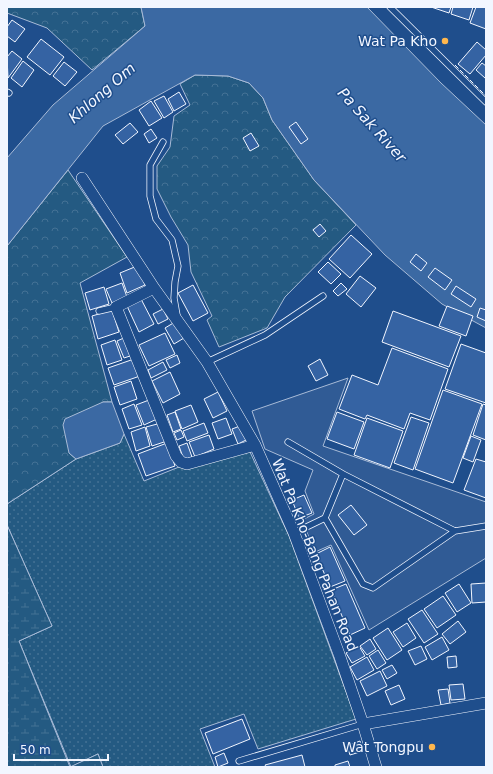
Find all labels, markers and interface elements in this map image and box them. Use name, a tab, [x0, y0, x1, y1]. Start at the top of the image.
place label: Wat Pa Kho	[358, 33, 437, 49]
marker: Wat Pa Kho	[440, 36, 450, 46]
water label: Khlong Om	[65, 59, 139, 127]
water label: Pa Sak River	[334, 84, 411, 167]
street label: Wat Pa Kho-Bang Pahan Road	[269, 456, 361, 654]
scale bar	[14, 736, 108, 762]
place label: Wat Tongpu	[342, 739, 424, 755]
marker: Wat Tongpu	[427, 742, 437, 752]
text: 50 m	[20, 743, 51, 757]

